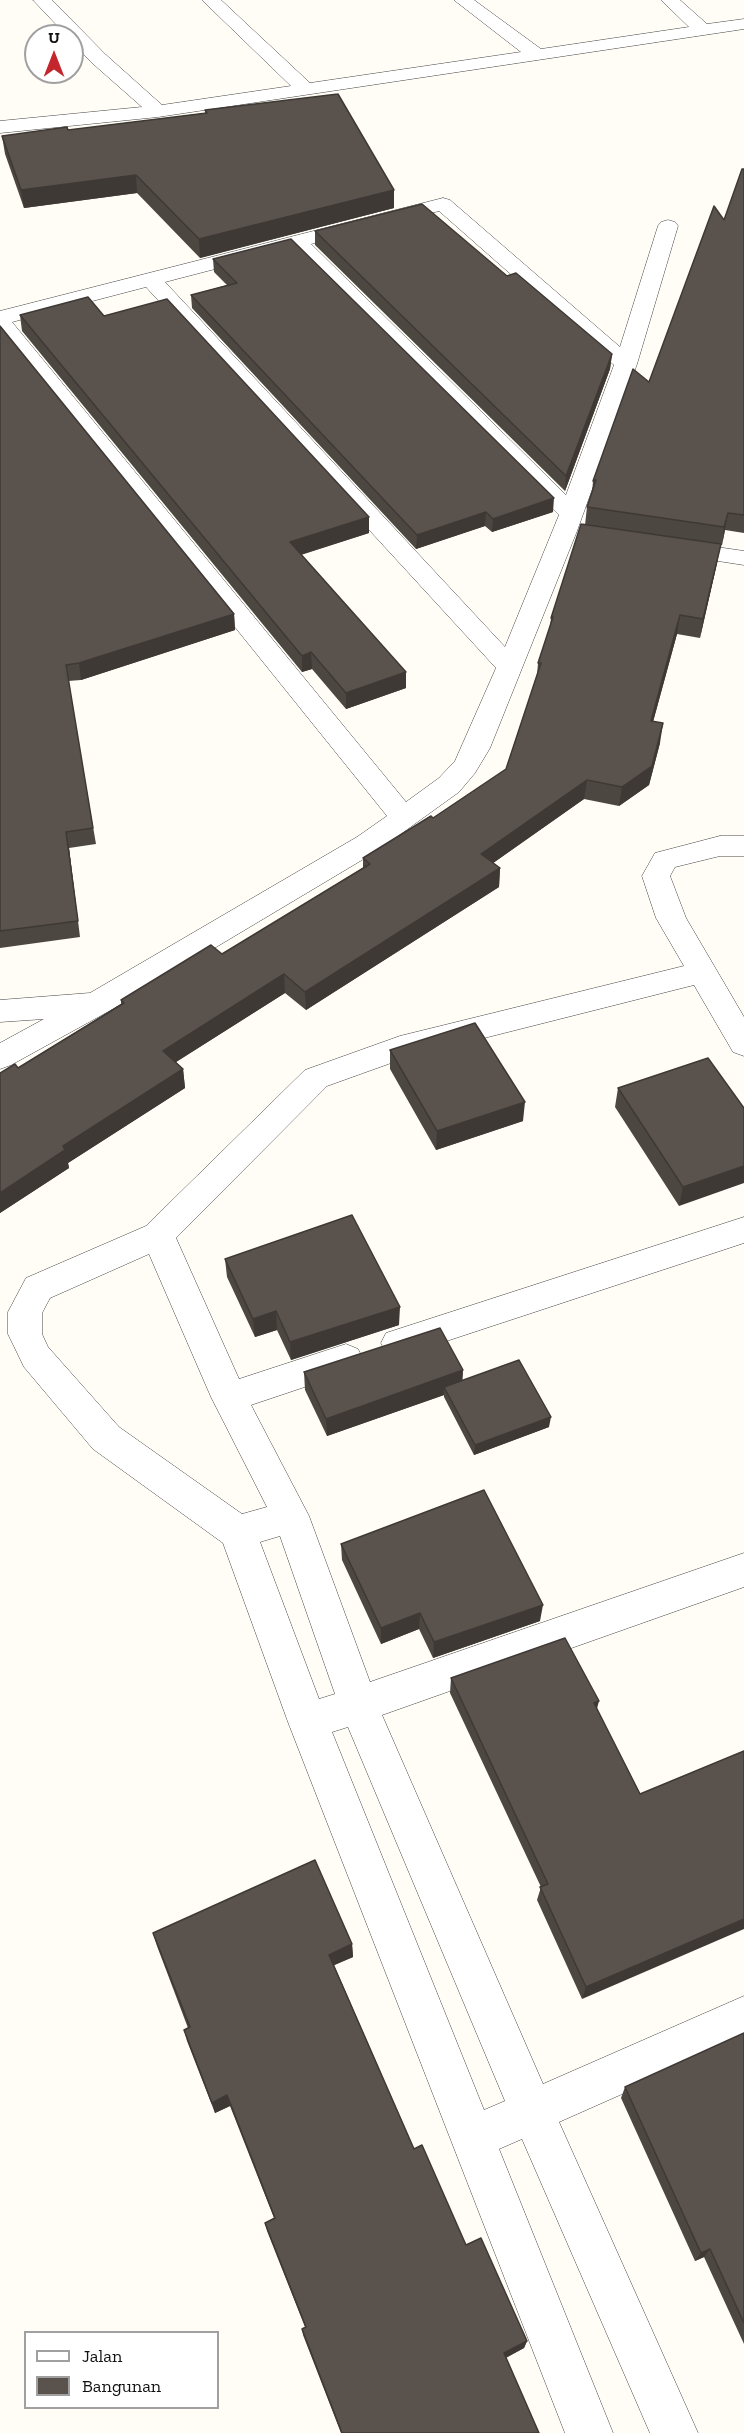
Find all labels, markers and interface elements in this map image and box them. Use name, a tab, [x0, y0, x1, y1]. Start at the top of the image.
north arrow	[24, 24, 84, 84]
text: U	[48, 28, 60, 47]
legend	[24, 2331, 219, 2409]
text: Jalan	[82, 2345, 122, 2367]
text: Bangunan	[82, 2375, 161, 2397]

